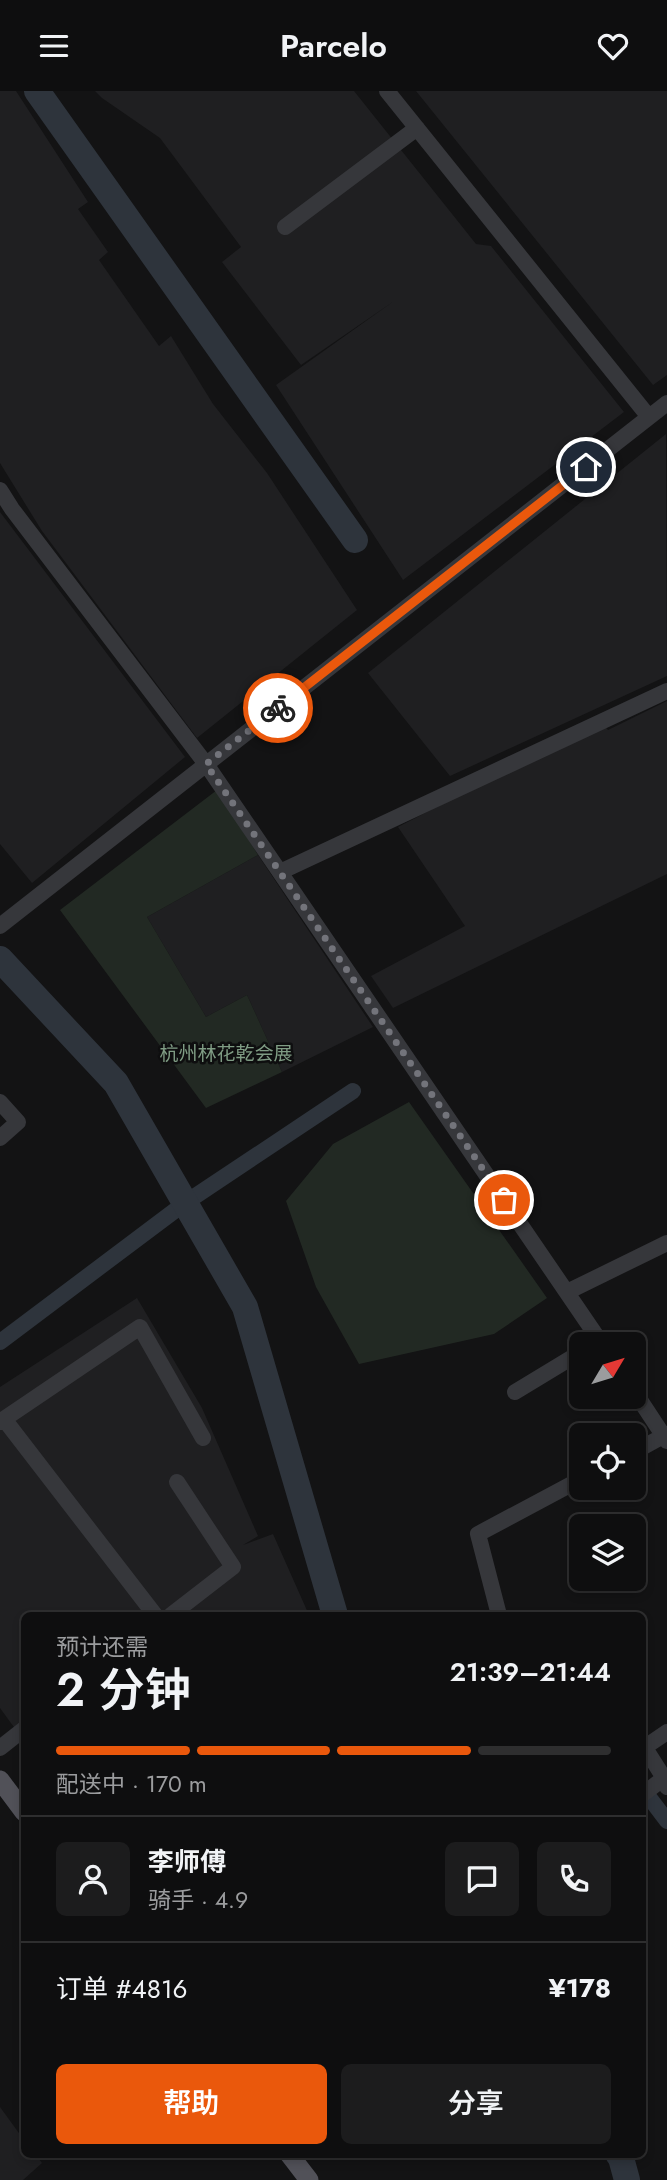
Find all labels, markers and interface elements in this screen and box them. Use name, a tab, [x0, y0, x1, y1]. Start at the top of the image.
text: Parcelo	[280, 23, 387, 69]
icon: menu	[35, 27, 73, 65]
icon: heart	[594, 27, 632, 65]
pin	[556, 437, 616, 497]
icon: home	[567, 448, 605, 486]
courier	[243, 673, 313, 743]
icon: bike	[259, 689, 297, 727]
park label: 杭州林花乾会展	[159, 1040, 293, 1067]
pin	[474, 1170, 534, 1230]
icon: bag	[485, 1181, 523, 1219]
north arrow	[569, 1332, 646, 1409]
map controls	[569, 1332, 646, 1591]
button: locate	[569, 1423, 646, 1500]
button: layers	[569, 1514, 646, 1591]
text: 预计还需	[56, 1630, 148, 1664]
text: 21:39–21:44	[450, 1653, 611, 1691]
text: 2 分钟	[56, 1657, 191, 1723]
text: 配送中 · 170 m	[56, 1767, 207, 1801]
button: person	[56, 1842, 130, 1916]
button: chat	[445, 1842, 519, 1916]
button: phone	[537, 1842, 611, 1916]
text: 李师傅	[148, 1843, 226, 1881]
text: 骑手 · 4.9	[148, 1883, 248, 1917]
text: ¥178	[548, 1969, 611, 2007]
text: 订单 #4816	[56, 1970, 188, 2008]
button: 帮助	[56, 2064, 327, 2144]
button: 分享	[341, 2064, 611, 2144]

